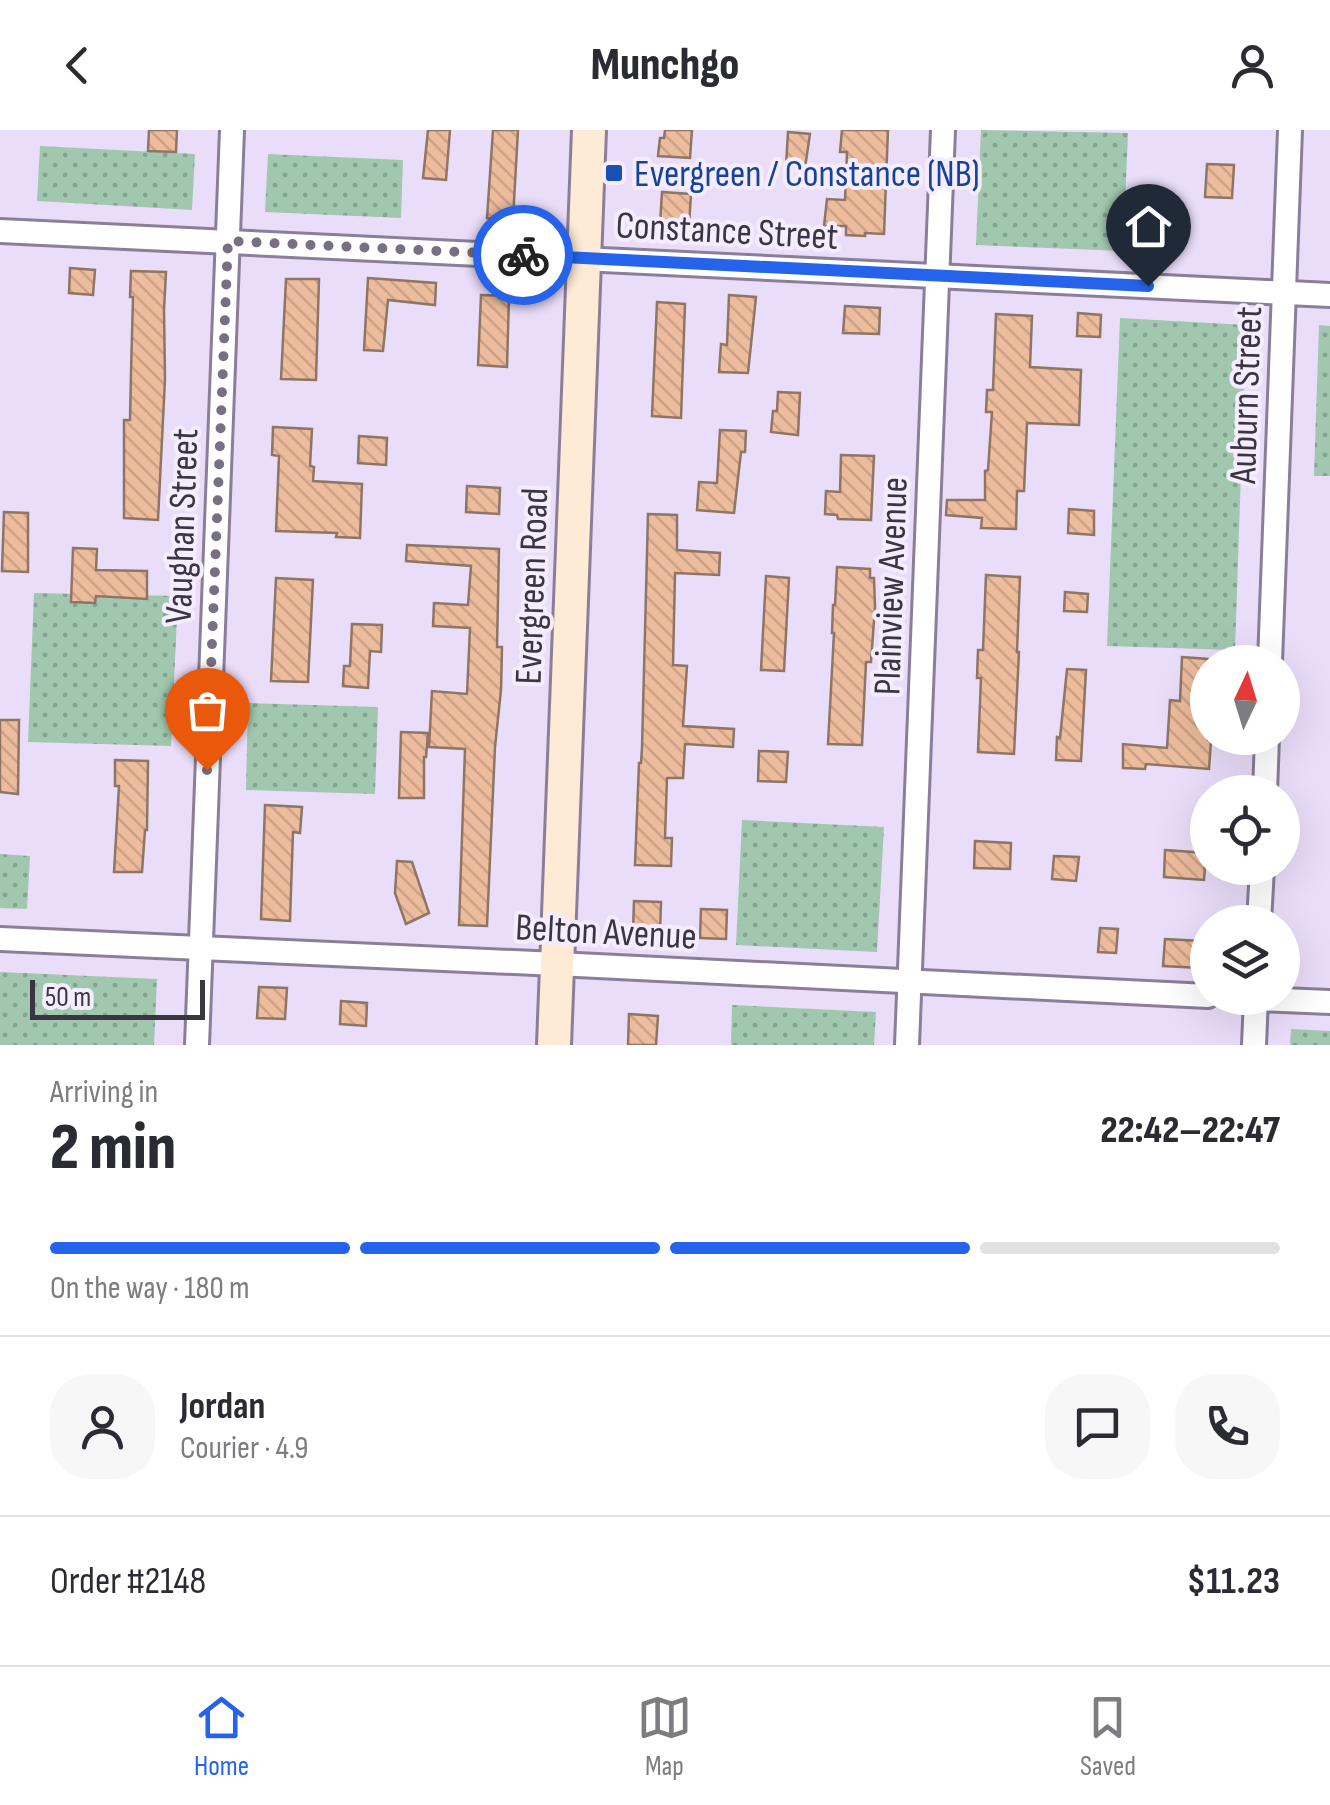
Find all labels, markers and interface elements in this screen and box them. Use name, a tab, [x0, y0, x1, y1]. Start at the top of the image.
icon: back	[50, 38, 105, 93]
text: Munchgo	[591, 38, 739, 93]
icon: person	[1225, 38, 1280, 93]
place label: Evergreen / Constance (NB)	[634, 152, 980, 197]
marker: Evergreen / Constance (NB)	[603, 162, 625, 184]
pin	[1106, 184, 1191, 287]
icon: home	[1121, 199, 1176, 254]
street label: Constance Street	[615, 203, 839, 260]
courier	[473, 205, 573, 305]
icon: bike	[496, 228, 551, 283]
street label: Auburn Street	[1221, 306, 1272, 485]
street label: Vaughan Street	[157, 428, 208, 624]
street label: Plainview Avenue	[865, 476, 918, 696]
street label: Evergreen Road	[507, 487, 558, 685]
north arrow	[1190, 645, 1300, 755]
map controls	[1190, 645, 1300, 1015]
pin	[165, 668, 250, 771]
icon: bag	[180, 683, 235, 738]
button: locate	[1190, 775, 1300, 885]
street label: Belton Avenue	[514, 905, 698, 960]
button: layers	[1190, 905, 1300, 1015]
scale bar	[30, 975, 205, 1020]
text: 50 m	[45, 981, 91, 1014]
text: Arriving in	[50, 1073, 158, 1112]
text: 22:42–22:47	[1100, 1108, 1280, 1153]
text: 2 min	[50, 1110, 176, 1188]
text: On the way · 180 m	[50, 1269, 249, 1308]
button: person	[50, 1374, 155, 1479]
button: chat	[1045, 1374, 1150, 1479]
button: phone	[1175, 1374, 1280, 1479]
text: Jordan	[180, 1384, 265, 1429]
text: Courier · 4.9	[180, 1429, 308, 1468]
text: Order #2148	[50, 1559, 206, 1604]
text: $11.23	[1187, 1559, 1280, 1604]
tab: Home	[194, 1690, 249, 1783]
tab: Map	[637, 1690, 692, 1783]
tab: Saved	[1080, 1690, 1136, 1783]

